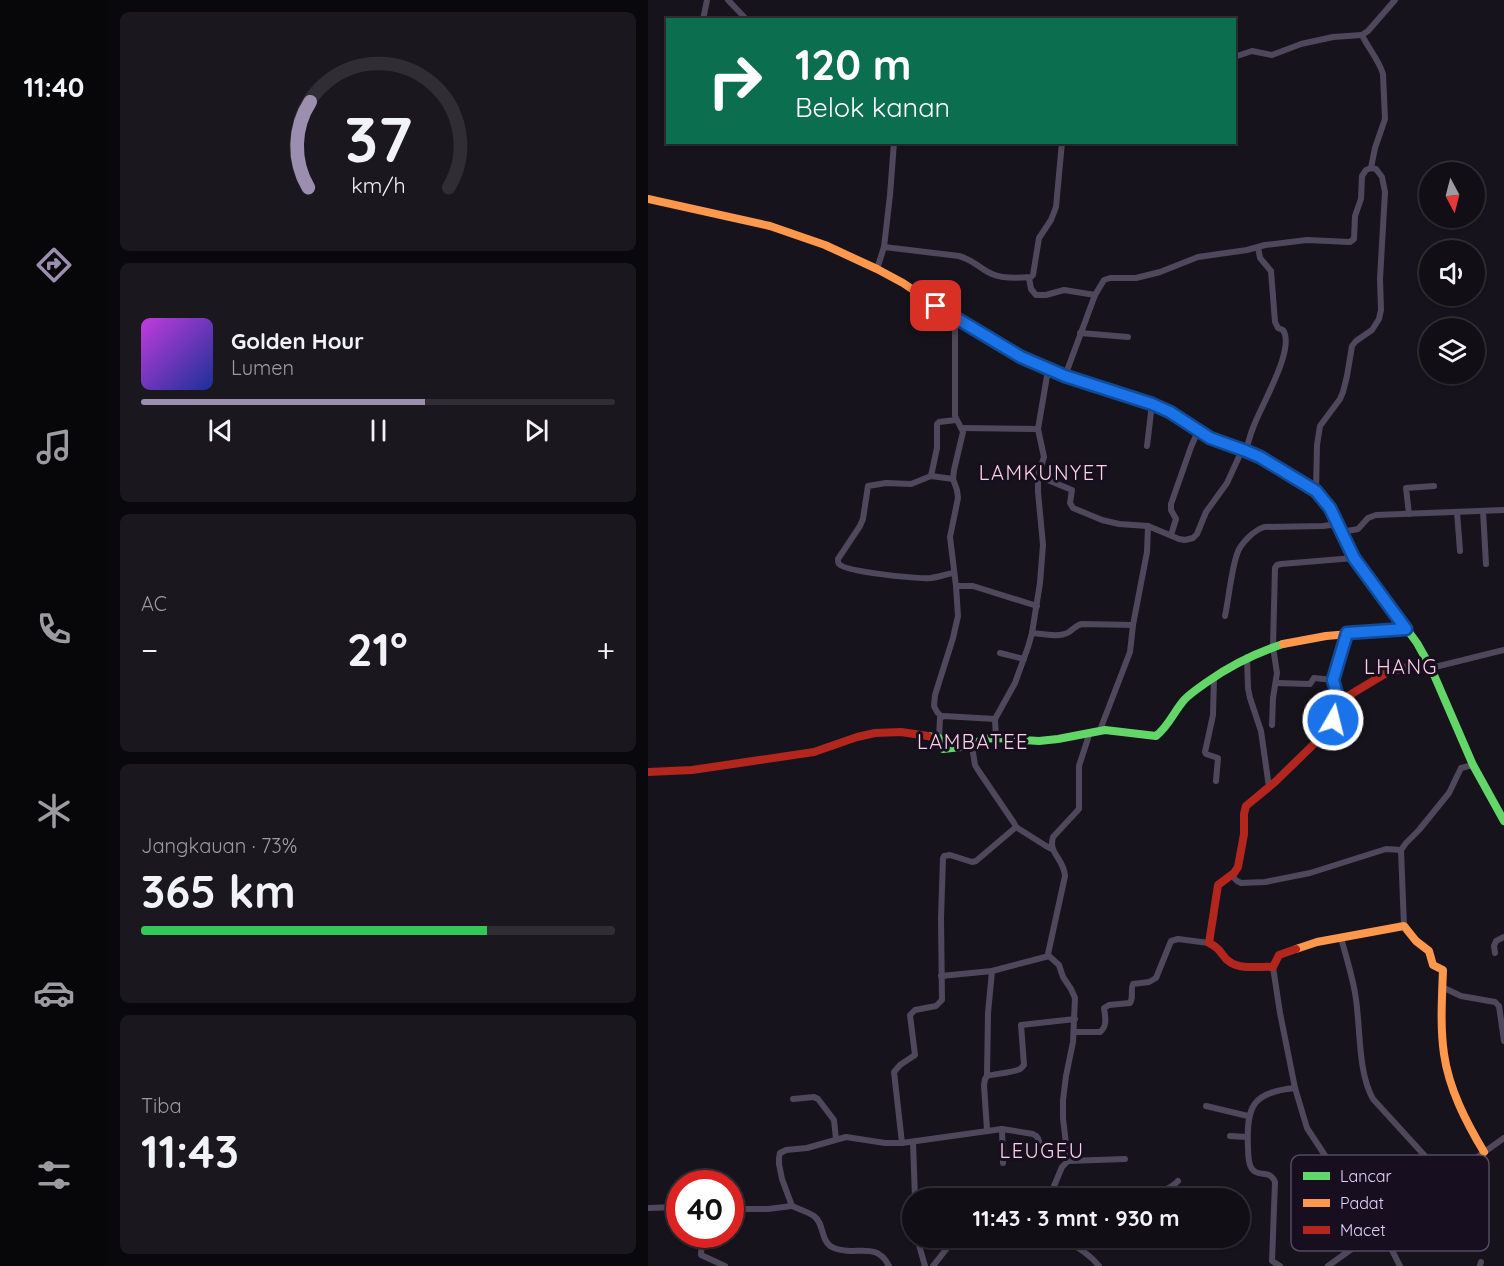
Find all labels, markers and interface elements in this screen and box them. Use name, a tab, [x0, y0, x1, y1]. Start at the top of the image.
text: 120 m	[795, 38, 912, 91]
icon: right	[696, 42, 774, 120]
text: 11:40	[24, 70, 84, 104]
text: Belok kanan	[795, 90, 950, 124]
text: 37	[344, 101, 412, 179]
north arrow	[1419, 162, 1485, 228]
map controls	[1419, 162, 1485, 384]
text: km/h	[351, 173, 405, 199]
button: sound	[1419, 240, 1485, 306]
icon: directions	[33, 244, 75, 286]
pin	[910, 280, 961, 331]
icon: arrive	[919, 289, 952, 322]
button: layers	[1419, 318, 1485, 384]
text: Golden Hour	[231, 327, 364, 355]
text: Lumen	[231, 355, 294, 380]
icon: previous	[204, 414, 237, 447]
icon: pause	[362, 414, 395, 447]
icon: next	[520, 414, 553, 447]
icon: music	[33, 426, 75, 468]
district label: LAMKUNYET	[979, 460, 1109, 485]
text: AC	[141, 591, 167, 616]
icon: phone	[33, 608, 75, 650]
text: 21°	[347, 621, 408, 677]
text: −	[141, 629, 158, 670]
text: +	[596, 629, 615, 670]
district label: LHANG	[1364, 654, 1438, 679]
position arrow	[1301, 688, 1365, 752]
district label: LAMBATEE	[917, 729, 1029, 754]
icon: climate	[33, 790, 75, 832]
text: Jangkauan · 73%	[141, 833, 297, 858]
text: 365 km	[141, 863, 296, 919]
icon: car	[33, 972, 75, 1014]
text: Tiba	[141, 1093, 182, 1118]
text: 11:43	[141, 1123, 239, 1179]
district label: LEUGEU	[1000, 1138, 1084, 1163]
icon: filters	[33, 1154, 75, 1196]
legend	[1291, 1155, 1489, 1251]
text: Lancar	[1340, 1166, 1392, 1186]
speed limit sign: 40	[666, 1170, 744, 1248]
text: Padat	[1340, 1193, 1384, 1213]
text: 11:43 · 3 mnt · 930 m	[973, 1204, 1179, 1232]
text: Macet	[1340, 1220, 1386, 1240]

